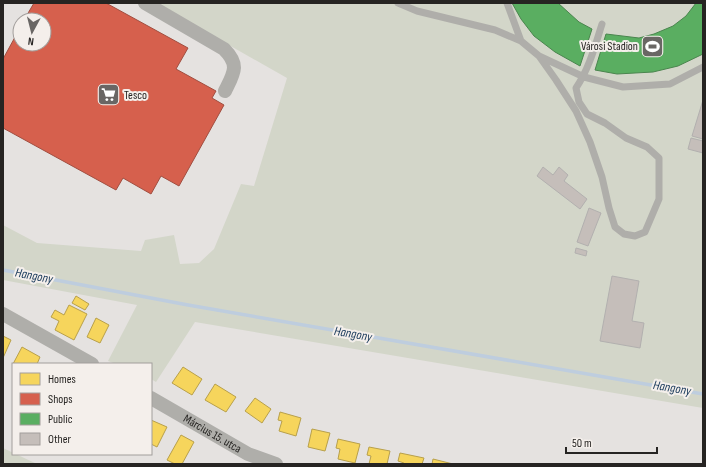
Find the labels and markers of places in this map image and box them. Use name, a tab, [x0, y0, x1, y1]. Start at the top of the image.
sports icon: Városi Stadion	[640, 33, 666, 59]
place label: Városi Stadion	[581, 39, 638, 54]
supermarket icon: Tesco	[95, 82, 121, 108]
place label: Tesco	[124, 88, 147, 103]

